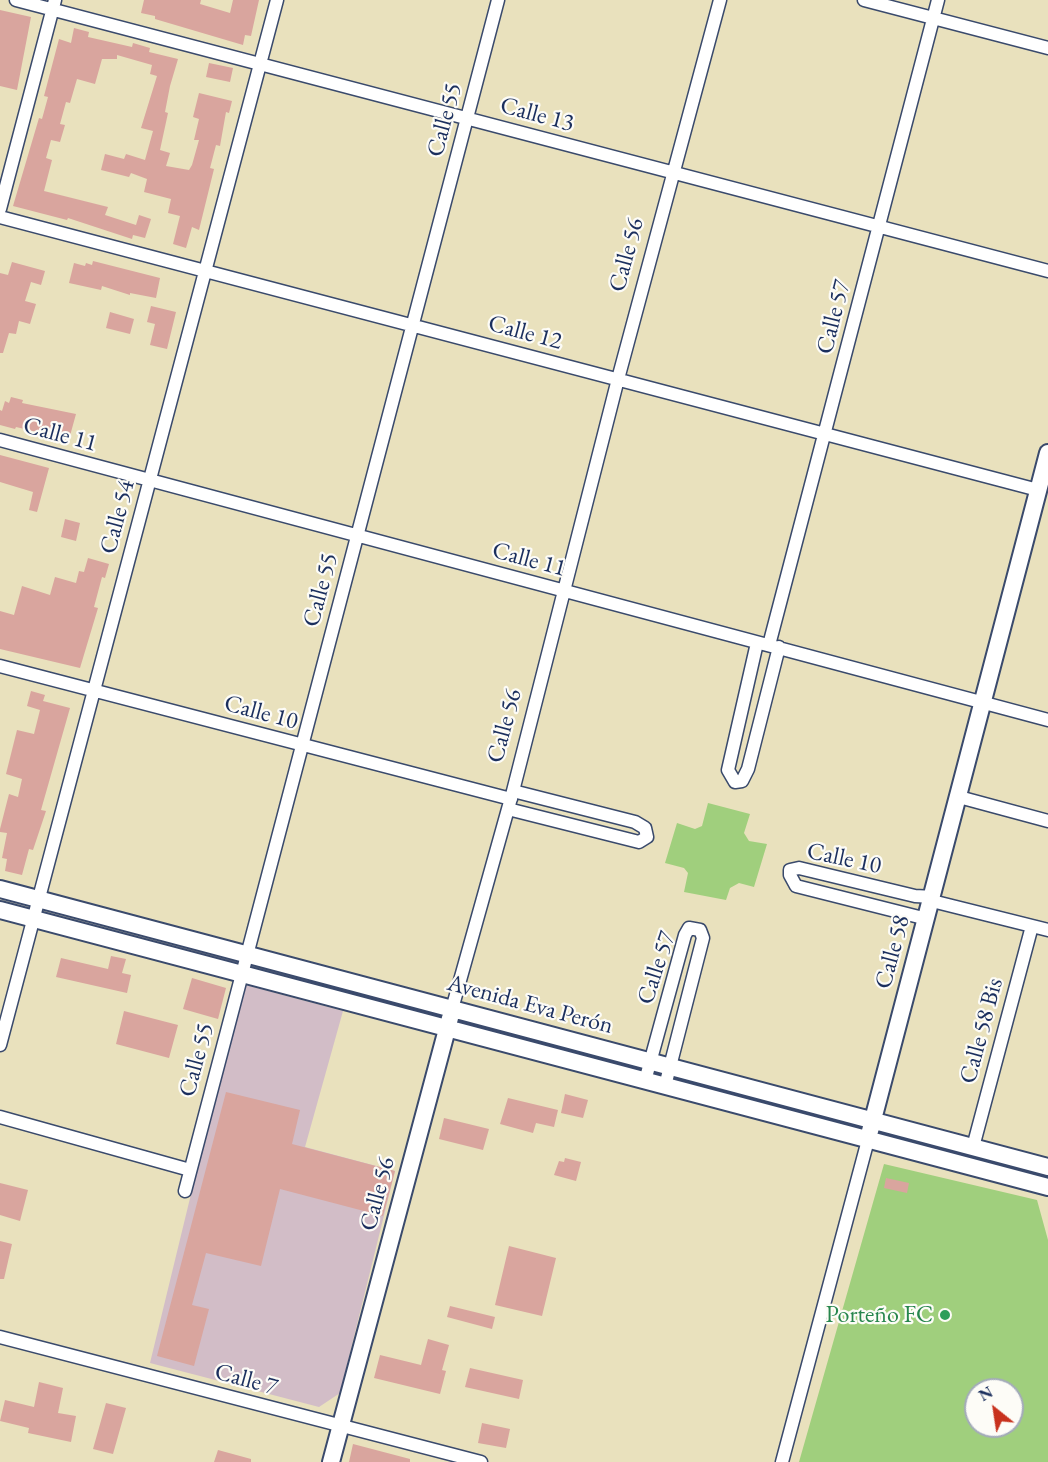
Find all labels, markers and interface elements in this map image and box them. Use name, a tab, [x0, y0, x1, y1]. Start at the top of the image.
street label: Calle 55	[421, 80, 469, 160]
street label: Calle 13	[497, 91, 577, 139]
street label: Calle 56	[603, 215, 651, 295]
street label: Calle 57	[811, 277, 857, 357]
street label: Calle 12	[485, 309, 565, 357]
street label: Calle 11	[20, 411, 100, 459]
street label: Calle 54	[94, 477, 142, 557]
street label: Calle 11	[489, 536, 569, 584]
street label: Calle 55	[297, 550, 345, 630]
street label: Calle 56	[481, 686, 529, 766]
street label: Calle 10	[221, 689, 301, 737]
street label: Calle 10	[804, 837, 884, 881]
street label: Calle 58	[869, 912, 917, 992]
street label: Calle 57	[632, 928, 682, 1008]
street label: Avenida Eva Perón	[444, 969, 616, 1041]
street label: Calle 58 Bis	[954, 975, 1010, 1087]
street label: Calle 55	[173, 1020, 221, 1100]
street label: Calle 56	[354, 1154, 402, 1234]
place label: Porteño FC	[825, 1301, 933, 1329]
marker: Porteño FC	[938, 1308, 952, 1322]
street label: Calle 7	[211, 1358, 281, 1402]
north arrow	[964, 1378, 1024, 1438]
text: N	[975, 1381, 997, 1406]

